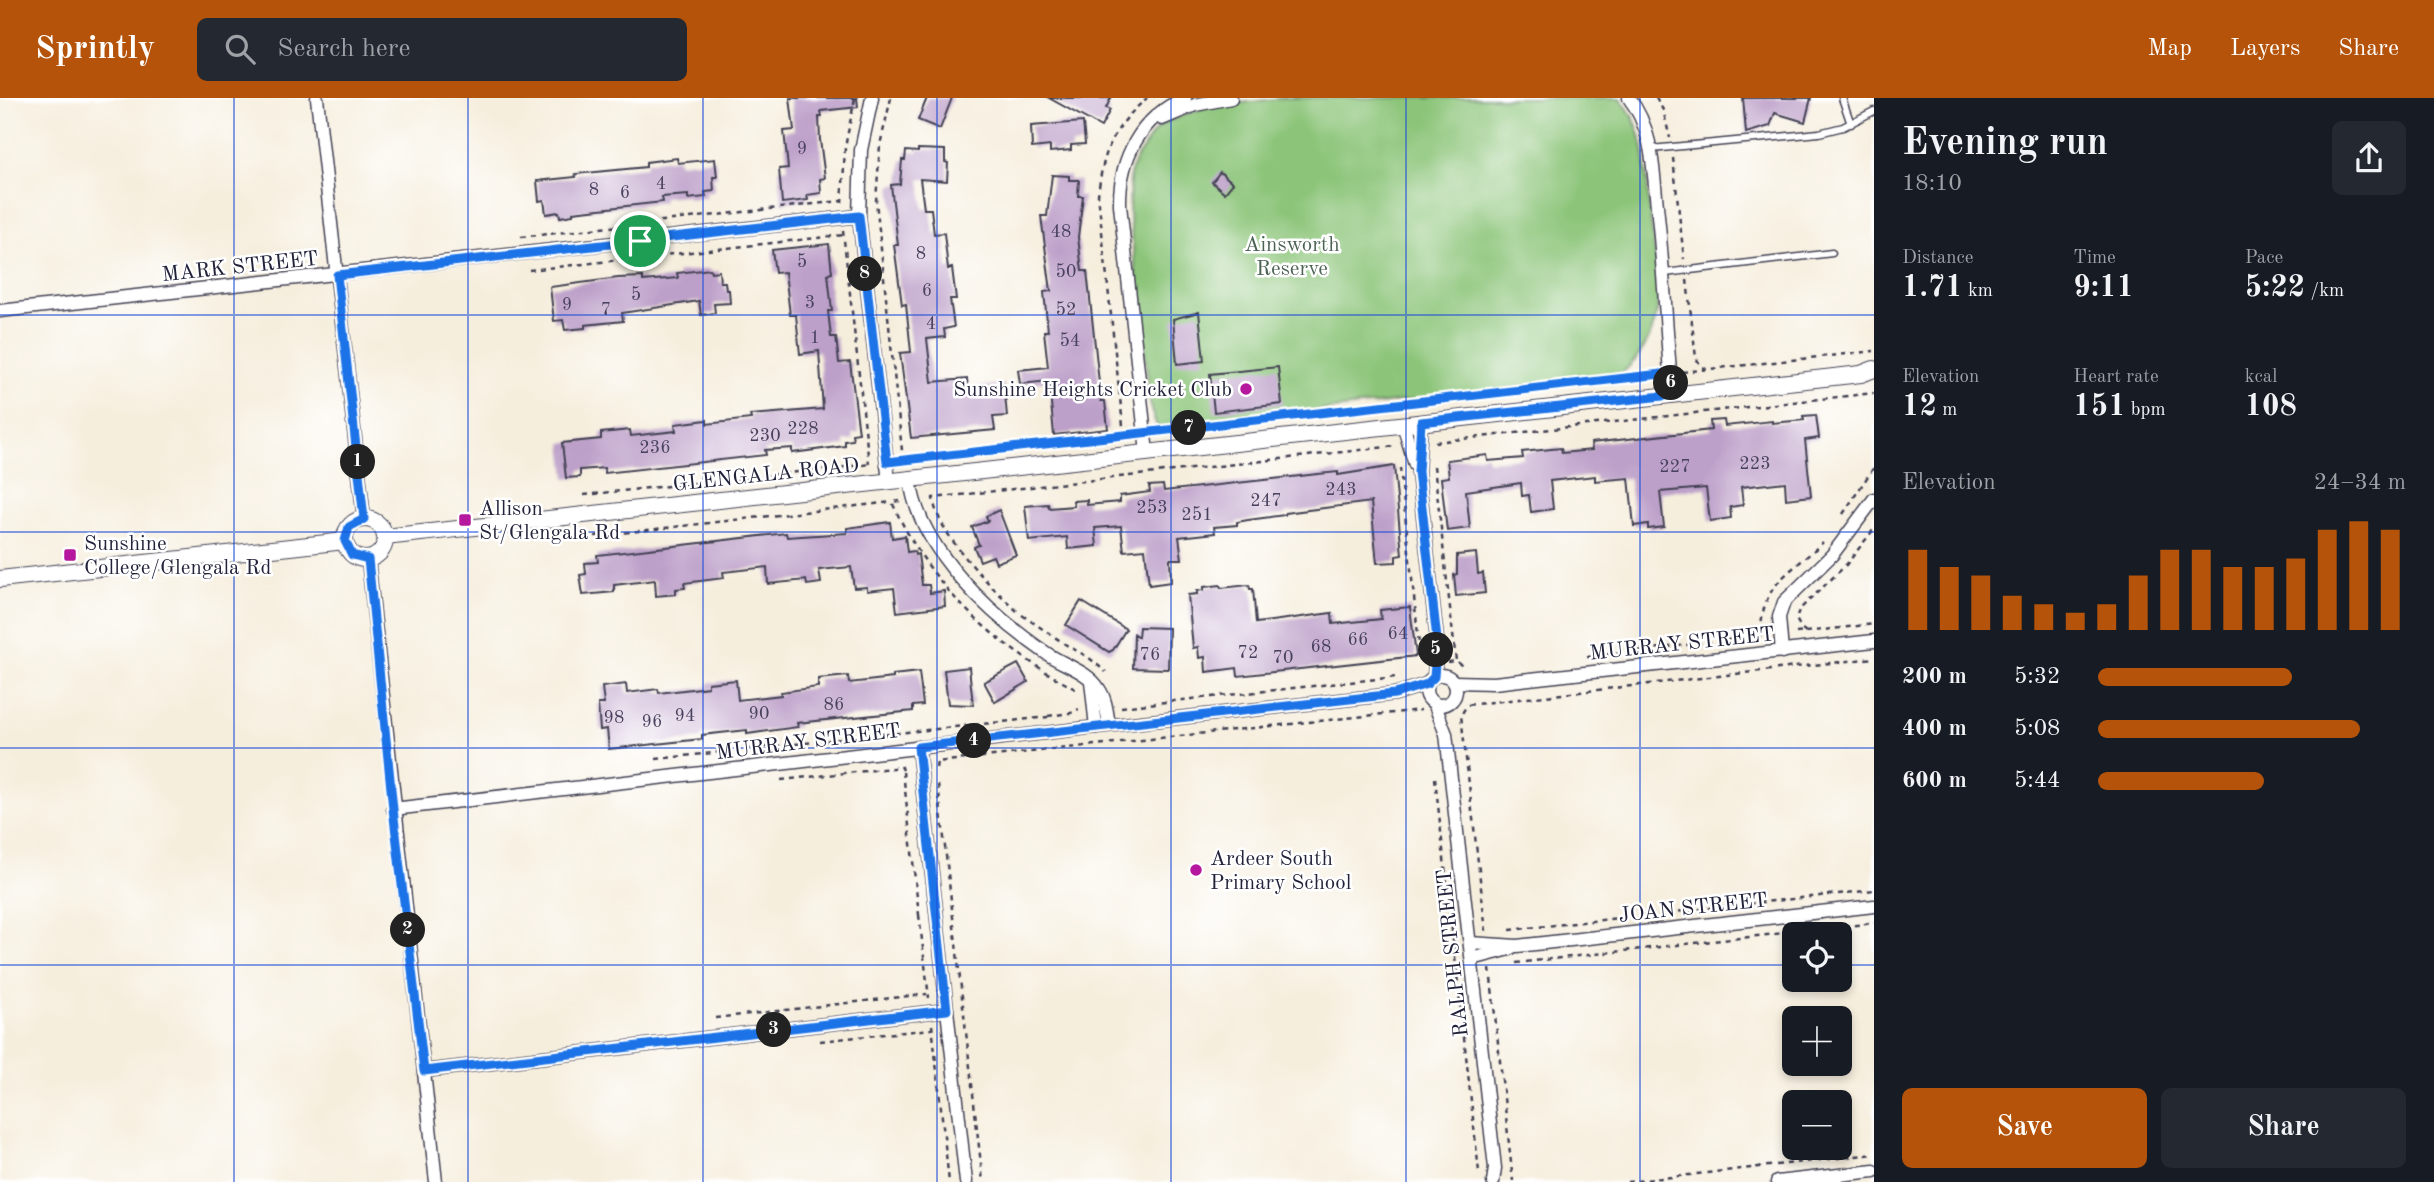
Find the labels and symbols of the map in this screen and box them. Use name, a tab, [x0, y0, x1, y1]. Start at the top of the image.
house number: 9	[797, 140, 807, 158]
house number: 4	[656, 175, 666, 193]
house number: 8	[589, 181, 599, 199]
house number: 6	[620, 184, 630, 202]
pin	[610, 211, 670, 271]
house number: 48	[1051, 223, 1071, 241]
park label: Ainsworth Reserve	[1244, 235, 1340, 280]
house number: 8	[916, 245, 926, 263]
street label: MARK STREET	[161, 249, 320, 286]
house number: 5	[797, 253, 807, 271]
pin: 8	[848, 256, 882, 292]
house number: 50	[1056, 263, 1076, 281]
house number: 6	[922, 282, 932, 300]
house number: 5	[631, 286, 641, 304]
house number: 3	[805, 294, 815, 312]
house number: 9	[562, 296, 572, 314]
house number: 7	[601, 301, 611, 319]
house number: 52	[1056, 301, 1076, 319]
house number: 4	[926, 315, 936, 333]
house number: 1	[810, 329, 820, 347]
house number: 54	[1060, 332, 1080, 350]
pin: 6	[1654, 366, 1688, 400]
place label: Sunshine Heights Cricket Club	[953, 380, 1232, 401]
marker: Sunshine Heights Cricket Club	[1238, 381, 1254, 397]
pin: 7	[1172, 410, 1206, 446]
house number: 228	[787, 420, 819, 438]
house number: 230	[749, 427, 781, 445]
house number: 236	[639, 439, 671, 457]
pin: 1	[340, 444, 376, 480]
street label: GLENGALA ROAD	[672, 455, 860, 496]
house number: 223	[1739, 455, 1771, 473]
house number: 227	[1659, 458, 1691, 476]
house number: 243	[1325, 481, 1357, 499]
house number: 247	[1250, 492, 1282, 510]
place label: Allison St/Glengala Rd	[479, 499, 620, 544]
house number: 253	[1136, 499, 1168, 517]
house number: 251	[1181, 506, 1213, 524]
marker: Allison St/Glengala Rd	[457, 512, 473, 528]
place label: Sunshine College/Glengala Rd	[84, 534, 271, 579]
marker: Sunshine College/Glengala Rd	[62, 547, 78, 563]
street label: MURRAY STREET	[1589, 624, 1776, 665]
house number: 64	[1388, 625, 1408, 643]
house number: 66	[1348, 631, 1368, 649]
pin: 5	[1418, 632, 1454, 668]
house number: 68	[1311, 638, 1331, 656]
house number: 72	[1238, 644, 1258, 662]
house number: 76	[1140, 646, 1160, 664]
house number: 70	[1273, 649, 1293, 667]
house number: 86	[824, 696, 844, 714]
house number: 90	[749, 705, 769, 723]
house number: 94	[675, 707, 695, 725]
house number: 98	[604, 709, 624, 727]
house number: 96	[642, 713, 662, 731]
street label: MURRAY STREET	[715, 721, 902, 764]
pin: 4	[956, 724, 992, 758]
place label: Ardeer South Primary School	[1210, 849, 1352, 894]
marker: Ardeer South Primary School	[1188, 862, 1204, 878]
street label: RALPH STREET	[1434, 868, 1473, 1038]
street label: JOAN STREET	[1618, 890, 1769, 927]
pin: 2	[390, 912, 426, 948]
pin: 3	[756, 1012, 792, 1048]

